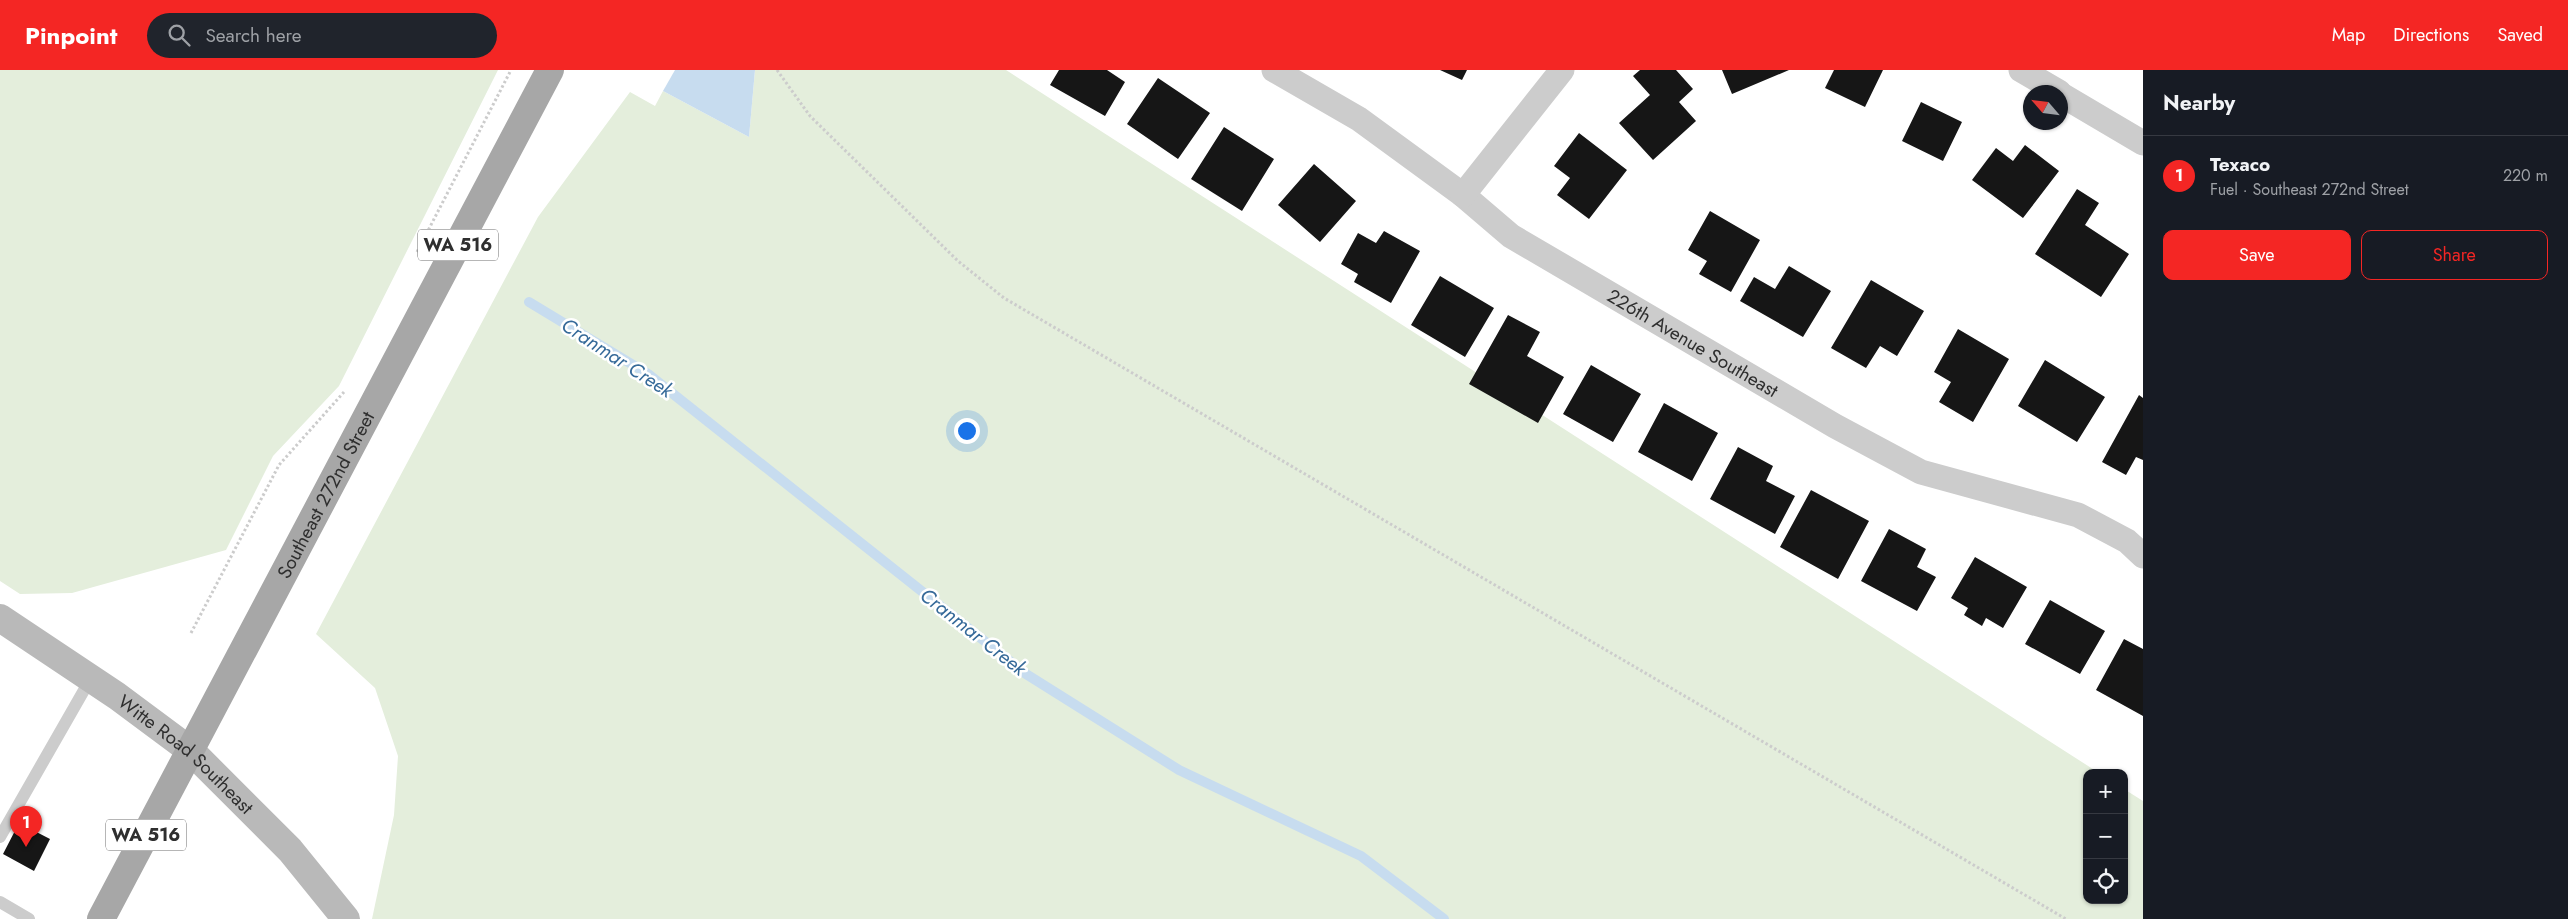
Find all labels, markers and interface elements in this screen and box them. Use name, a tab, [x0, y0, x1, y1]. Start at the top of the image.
search box	[147, 13, 497, 58]
text: Pinpoint	[25, 18, 117, 53]
icon: search	[165, 21, 193, 49]
text: Search here	[205, 22, 302, 49]
text: Map	[2332, 22, 2365, 48]
text: Directions	[2393, 22, 2469, 48]
text: Saved	[2497, 22, 2543, 48]
north arrow	[2023, 85, 2068, 130]
text: Nearby	[2163, 88, 2235, 118]
text: Texaco	[2210, 151, 2270, 178]
text: 1	[2175, 164, 2183, 187]
text: 220 m	[2503, 164, 2548, 187]
text: Fuel · Southeast 272nd Street	[2210, 178, 2409, 201]
road number: WA 516	[418, 230, 498, 260]
button: Save	[2163, 230, 2351, 280]
button: Share	[2361, 230, 2548, 280]
street label: 226th Avenue Southeast	[1602, 282, 1784, 404]
water label: Cranmar Creek	[555, 311, 680, 406]
street label: Southeast 272nd Street	[270, 406, 381, 583]
your location	[954, 418, 980, 444]
water label: Cranmar Creek	[914, 581, 1034, 684]
street label: Witte Road Southeast	[113, 688, 260, 820]
map controls	[2083, 769, 2128, 904]
button: +	[2083, 769, 2128, 814]
pin: 1	[10, 806, 42, 847]
button: −	[2083, 814, 2128, 859]
road number: WA 516	[106, 820, 186, 850]
button: locate	[2083, 859, 2128, 904]

